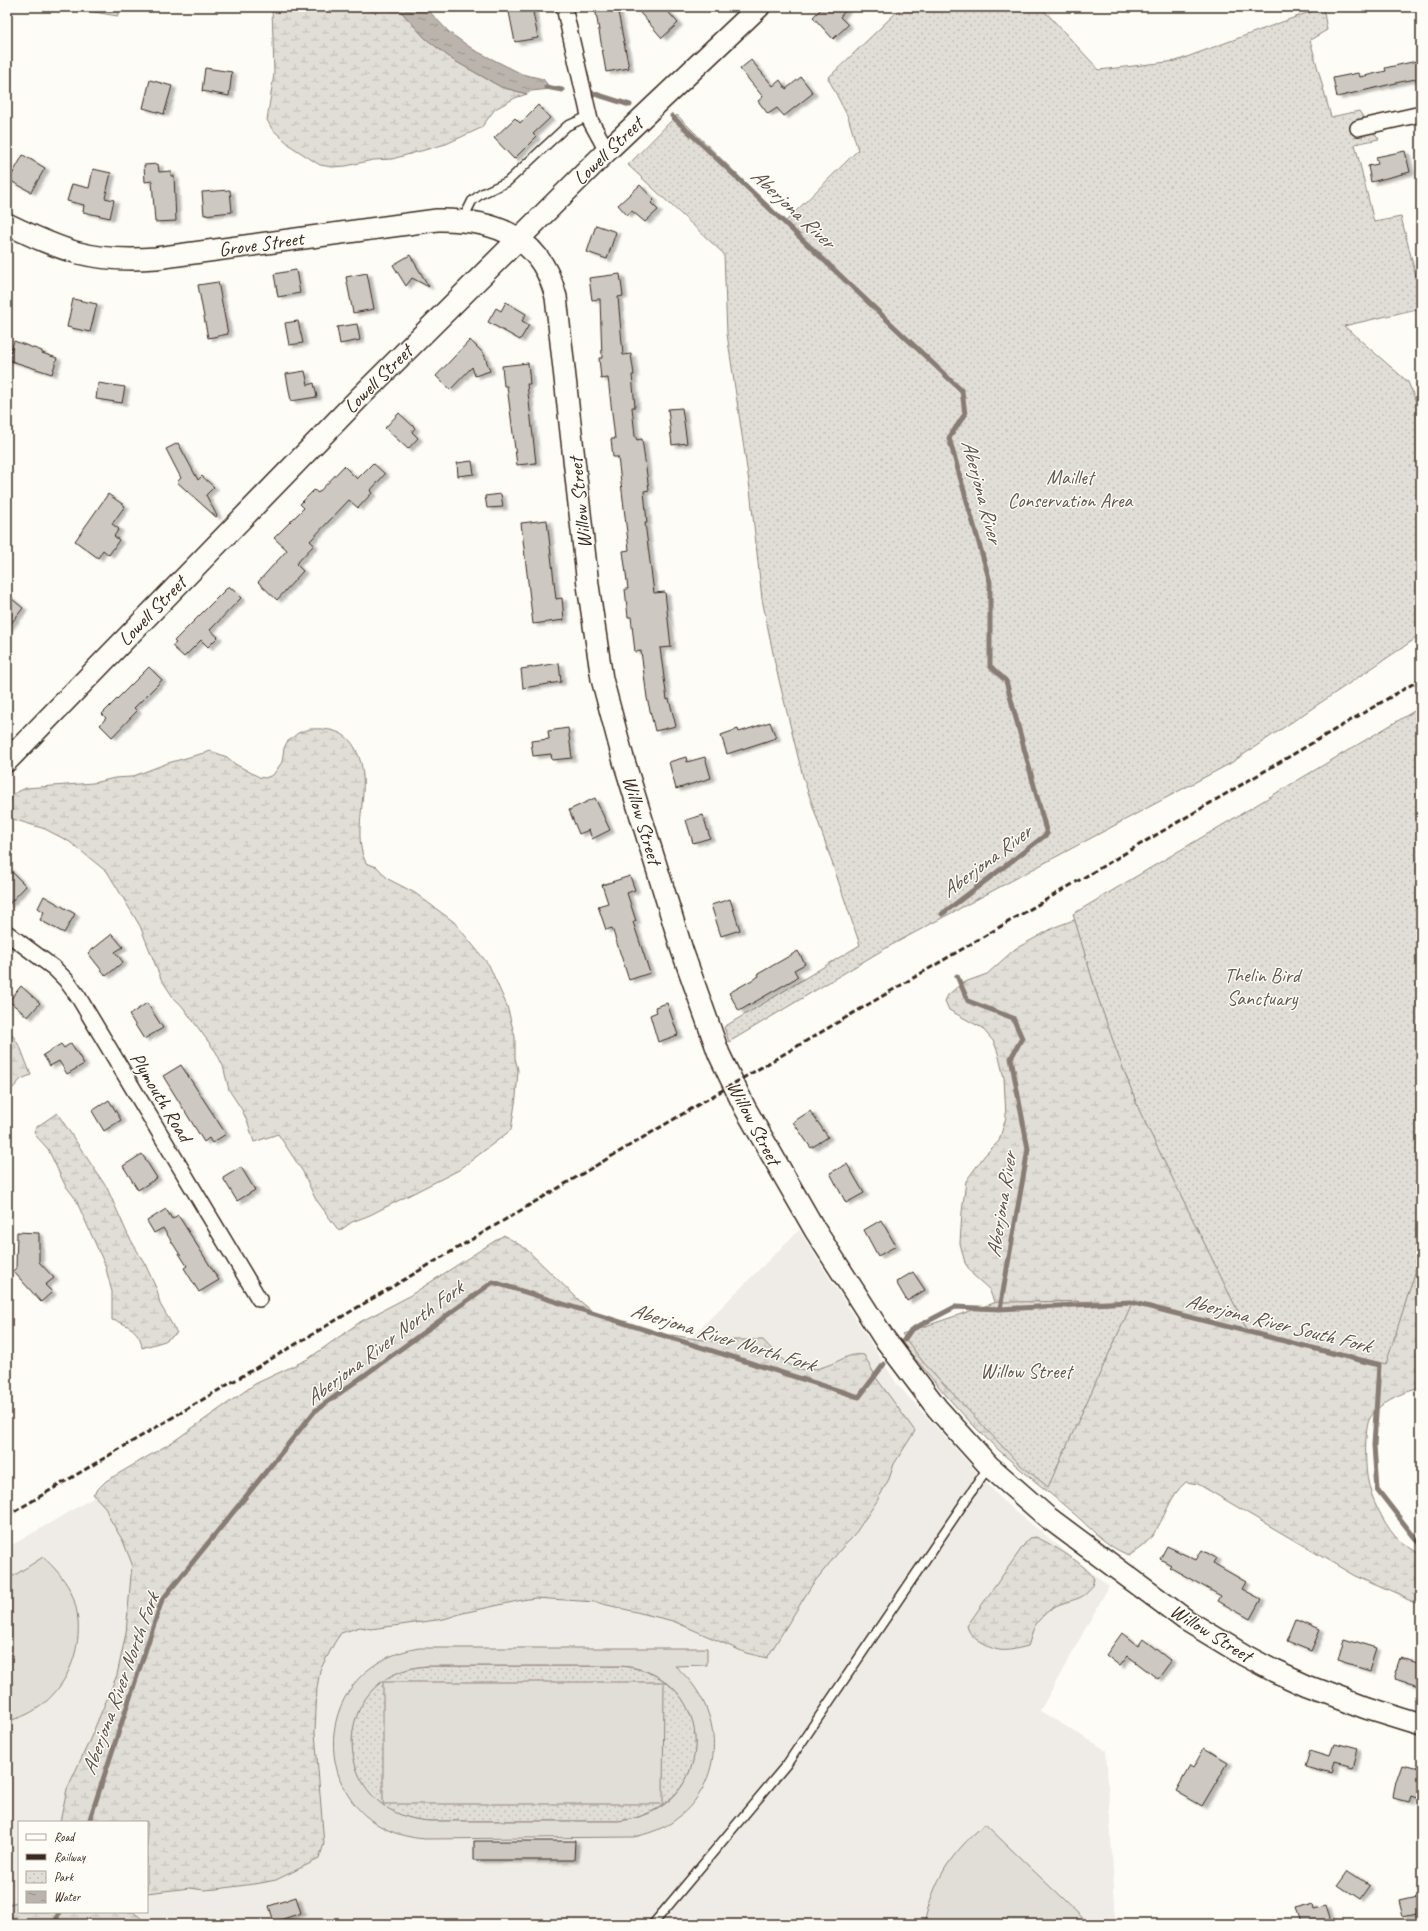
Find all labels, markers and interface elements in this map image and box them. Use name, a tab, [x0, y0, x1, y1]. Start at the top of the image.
street label: Lowell Street	[568, 109, 651, 190]
water label: Aberjona River	[746, 163, 843, 256]
street label: Grove Street	[217, 225, 307, 262]
street label: Lowell Street	[338, 337, 420, 419]
water label: Aberjona River	[956, 437, 1009, 549]
street label: Willow Street	[562, 453, 597, 550]
park label: Maillet Conservation Area	[1008, 465, 1133, 513]
street label: Lowell Street	[113, 568, 194, 651]
street label: Willow Street	[617, 773, 668, 871]
water label: Aberjona River	[936, 817, 1039, 903]
park label: Thelin Bird Sanctuary	[1224, 963, 1303, 1011]
street label: Plymouth Road	[125, 1048, 199, 1149]
street label: Willow Street	[722, 1077, 788, 1172]
water label: Aberjona River	[980, 1148, 1023, 1259]
water label: Aberjona River North Fork	[300, 1273, 471, 1411]
water label: Aberjona River South Fork	[1183, 1287, 1376, 1359]
water label: Aberjona River North Fork	[628, 1297, 821, 1378]
park label: Willow Street	[980, 1359, 1075, 1384]
water label: Aberjona River North Fork	[75, 1587, 166, 1778]
street label: Willow Street	[1166, 1598, 1259, 1670]
legend	[18, 1821, 148, 1913]
text: Road	[54, 1829, 76, 1845]
text: Railway	[54, 1849, 86, 1865]
text: Park	[54, 1869, 75, 1885]
text: Water	[54, 1889, 82, 1905]

